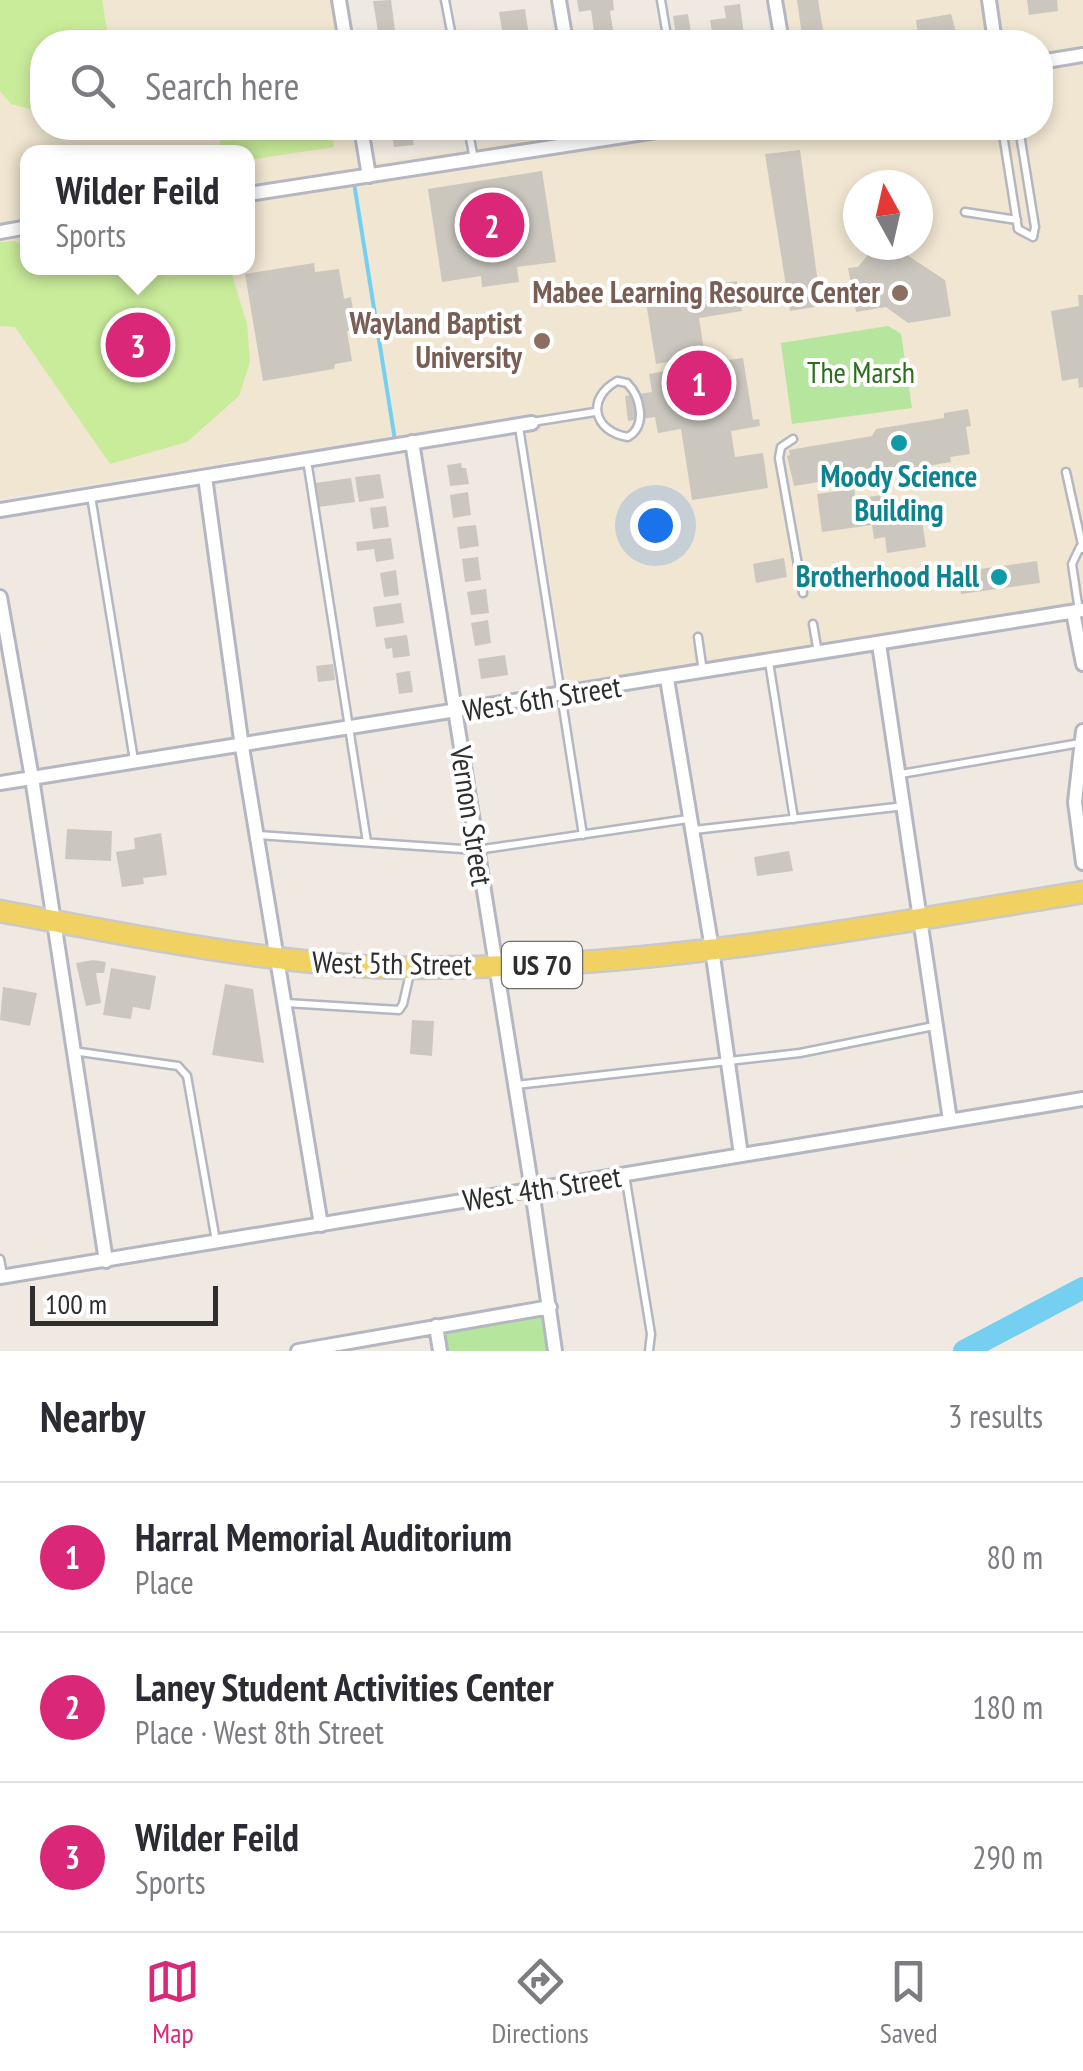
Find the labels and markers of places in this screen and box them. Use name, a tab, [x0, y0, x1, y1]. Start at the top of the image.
pin: 2	[460, 188, 524, 262]
place label: Mabee Learning Resource Center	[532, 272, 880, 311]
marker: Mabee Learning Resource Center	[889, 282, 911, 304]
place label: Wayland Baptist University	[348, 303, 523, 376]
pin: 3	[106, 308, 170, 382]
marker: Wayland Baptist University	[531, 330, 553, 352]
pin: 1	[666, 346, 732, 420]
marker: Moody Science Building	[888, 432, 910, 454]
place label: Moody Science Building	[821, 456, 977, 529]
place label: Brotherhood Hall	[796, 556, 980, 595]
marker: Brotherhood Hall	[988, 566, 1010, 588]

